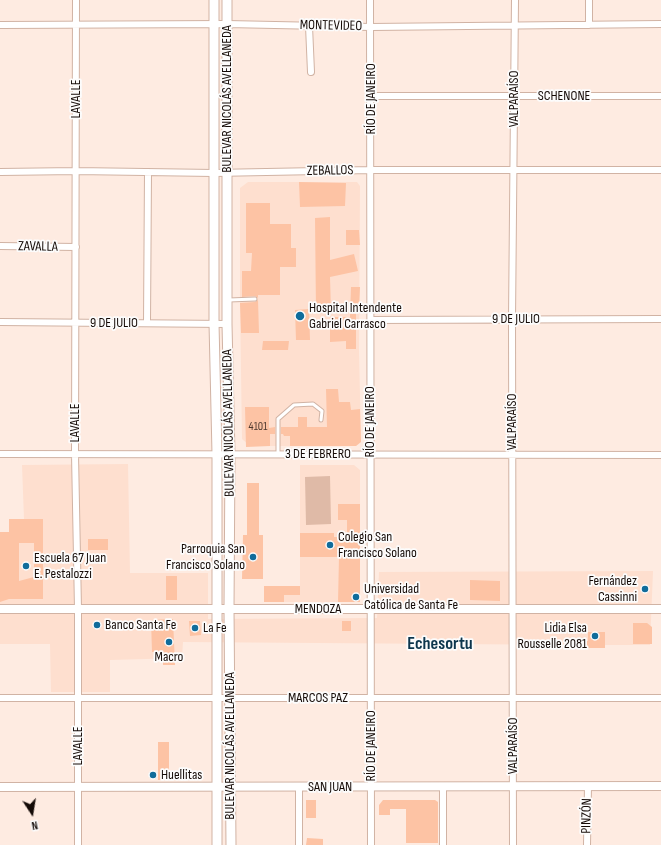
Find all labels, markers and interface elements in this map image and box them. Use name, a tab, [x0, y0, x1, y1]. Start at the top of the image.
street label: MONTEVIDEO	[300, 17, 362, 35]
street label: BULEVAR NICOLÁS AVELLANEDA	[219, 25, 235, 173]
street label: RÍO DE JANEIRO	[363, 63, 379, 135]
street label: VALPARAÍSO	[506, 71, 522, 127]
street label: LAVALLE	[68, 80, 84, 118]
street label: SCHENONE	[538, 88, 590, 104]
street label: ZEBALLOS	[307, 162, 353, 180]
street label: ZAVALLA	[18, 238, 58, 256]
place label: Hospital Intendente Gabriel Carrasco	[309, 300, 402, 332]
marker: Hospital Intendente Gabriel Carrasco	[294, 310, 306, 322]
street label: 9 DE JULIO	[492, 311, 540, 327]
street label: 9 DE JULIO	[90, 315, 138, 331]
street label: BULEVAR NICOLÁS AVELLANEDA	[219, 349, 239, 497]
street label: RÍO DE JANEIRO	[362, 386, 378, 458]
street label: VALPARAÍSO	[504, 394, 520, 450]
street label: LAVALLE	[67, 404, 83, 442]
house number: 4101	[249, 420, 267, 434]
street label: 3 DE FEBRERO	[285, 446, 351, 462]
place label: Colegio San Francisco Solano	[338, 529, 417, 562]
marker: Colegio San Francisco Solano	[325, 540, 335, 550]
place label: Parroquia San Francisco Solano	[166, 541, 245, 574]
place label: Escuela 67 Juan E. Pestalozzi	[34, 550, 106, 582]
marker: Parroquia San Francisco Solano	[248, 552, 258, 562]
marker: Escuela 67 Juan E. Pestalozzi	[21, 561, 31, 571]
place label: Fernández Cassinni	[588, 573, 637, 606]
place label: Universidad Católica de Santa Fe	[364, 581, 458, 614]
marker: Fernández Cassinni	[640, 584, 650, 594]
marker: Universidad Católica de Santa Fe	[351, 592, 361, 602]
street label: MENDOZA	[295, 601, 341, 617]
place label: Banco Santa Fe	[105, 617, 176, 633]
marker: Banco Santa Fe	[92, 620, 102, 630]
place label: La Fe	[203, 620, 227, 636]
place label: Lidia Elsa Rousselle 2081	[517, 620, 587, 652]
marker: La Fe	[190, 623, 200, 633]
marker: Lidia Elsa Rousselle 2081	[590, 631, 600, 641]
district label: Echesortu	[407, 633, 473, 655]
marker: Macro	[164, 637, 174, 647]
place label: Macro	[155, 649, 183, 665]
street label: BULEVAR NICOLÁS AVELLANEDA	[222, 672, 238, 820]
street label: MARCOS PAZ	[288, 690, 348, 706]
street label: RÍO DE JANEIRO	[363, 710, 379, 782]
street label: VALPARAÍSO	[505, 718, 521, 774]
street label: LAVALLE	[70, 727, 86, 765]
place label: Huellitas	[161, 767, 202, 783]
marker: Huellitas	[148, 770, 158, 780]
street label: SAN JUAN	[308, 779, 352, 795]
north arrow	[12, 793, 52, 833]
street label: PINZÓN	[578, 798, 596, 834]
text: N	[30, 818, 39, 832]

